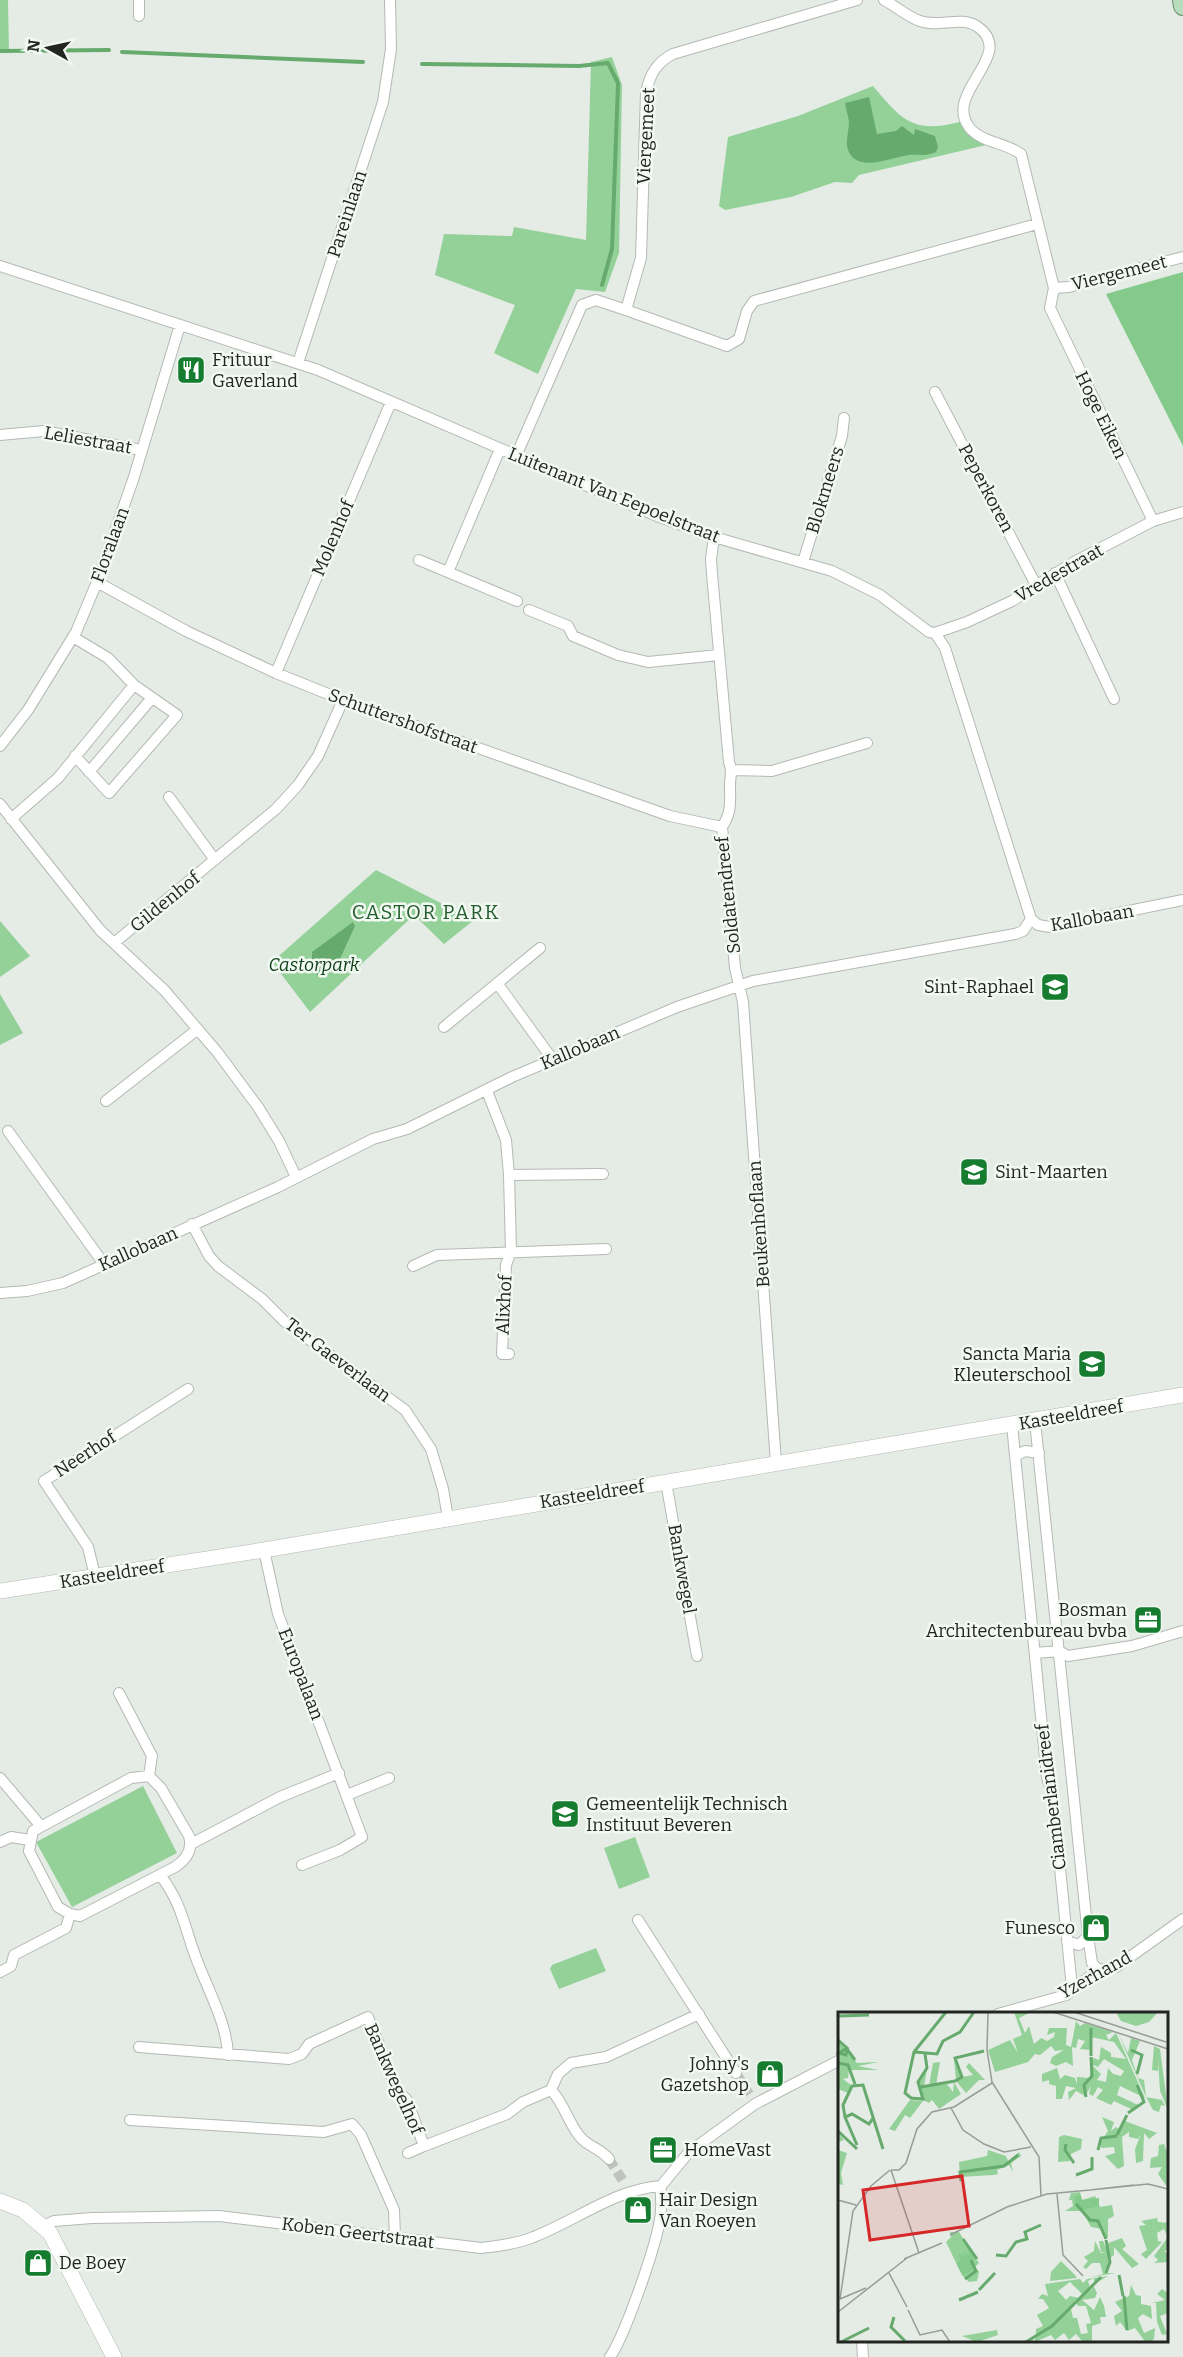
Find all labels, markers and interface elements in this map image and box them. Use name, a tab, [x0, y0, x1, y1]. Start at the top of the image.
north arrow	[18, 18, 78, 78]
text: N	[23, 39, 44, 53]
street label: Viergemeet	[632, 86, 660, 185]
street label: Pareinlaan	[323, 167, 372, 260]
street label: Viergemeet	[1069, 250, 1169, 295]
place label: Frituur Gaverland	[212, 349, 298, 392]
restaurant icon: Frituur Gaverland	[175, 354, 207, 386]
street label: Hoge Eiken	[1070, 368, 1132, 463]
street label: Leliestraat	[42, 421, 134, 459]
street label: Peperkoren	[953, 440, 1019, 537]
street label: Luitenant Van Eepoelstraat	[505, 442, 724, 548]
street label: Blokmeers	[801, 444, 849, 536]
street label: Molenhof	[307, 495, 359, 579]
street label: Floralaan	[86, 504, 134, 586]
street label: Vredestraat	[1011, 539, 1107, 607]
street label: Schuttershofstraat	[325, 684, 481, 758]
street label: Soldatendreef	[711, 833, 745, 955]
street label: Gildenhof	[126, 866, 206, 937]
district label: CASTOR PARK	[352, 900, 500, 924]
street label: Kallobaan	[1049, 900, 1136, 936]
park label: Castorpark	[268, 954, 360, 976]
school or university icon: Sint-Raphael	[1039, 971, 1071, 1003]
place label: Sint-Raphael	[924, 976, 1034, 998]
street label: Kallobaan	[537, 1021, 624, 1075]
school or university icon: Sint-Maarten	[958, 1156, 990, 1188]
street label: Beukenhoflaan	[744, 1159, 774, 1288]
place label: Sint-Maarten	[995, 1161, 1108, 1183]
street label: Kallobaan	[95, 1222, 181, 1276]
street label: Alixhof	[491, 1273, 517, 1336]
street label: Ter Gaeverlaan	[281, 1313, 395, 1407]
place label: Sancta Maria Kleuterschool	[954, 1343, 1071, 1386]
school or university icon: Sancta Maria Kleuterschool	[1076, 1348, 1108, 1380]
street label: Kasteeldreef	[1017, 1395, 1127, 1435]
street label: Neerhof	[50, 1425, 121, 1482]
street label: Kasteeldreef	[538, 1475, 648, 1513]
street label: Bankwegel	[663, 1522, 701, 1616]
street label: Kasteeldreef	[58, 1555, 168, 1593]
place label: Bosman Architectenbureau bvba	[926, 1599, 1128, 1642]
office icon: Bosman Architectenbureau bvba	[1132, 1604, 1164, 1636]
street label: Europalaan	[273, 1625, 329, 1724]
street label: Ciamberlanidreef	[1031, 1721, 1071, 1871]
place label: Gemeentelijk Technisch Instituut Beveren	[586, 1793, 788, 1836]
school or university icon: Gemeentelijk Technisch Instituut Beveren	[549, 1798, 581, 1830]
shop icon: Funesco	[1080, 1912, 1112, 1944]
place label: Funesco	[1005, 1917, 1075, 1939]
street label: Yzerhand	[1055, 1946, 1136, 2004]
inset map	[838, 2012, 1168, 2342]
street label: Bankwegelhof	[360, 2020, 429, 2139]
place label: Johny's Gazetshop	[660, 2053, 749, 2096]
shop icon: Johny's Gazetshop	[754, 2058, 786, 2090]
office icon: HomeVast	[647, 2134, 679, 2166]
place label: HomeVast	[684, 2139, 772, 2161]
place label: Hair Design Van Roeyen	[659, 2189, 758, 2232]
shop icon: Hair Design Van Roeyen	[622, 2194, 654, 2226]
street label: Koben Geertstraat	[280, 2213, 436, 2253]
shop icon: De Boey	[22, 2247, 54, 2279]
place label: De Boey	[59, 2252, 126, 2274]

